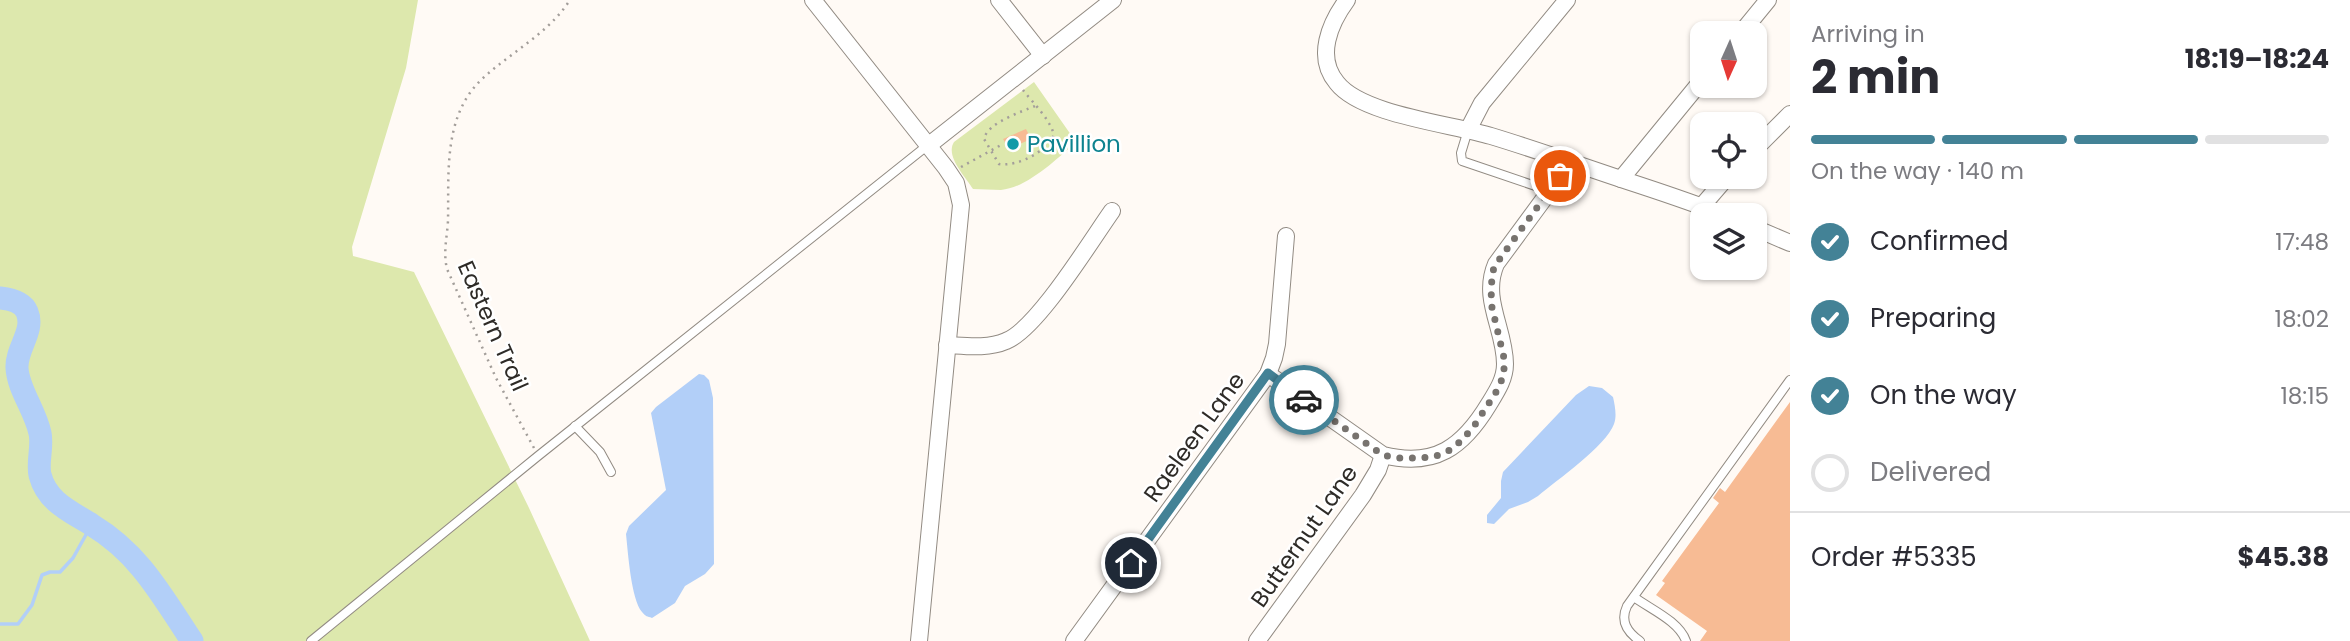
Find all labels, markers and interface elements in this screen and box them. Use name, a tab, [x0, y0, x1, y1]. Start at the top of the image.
text: Arriving in	[1811, 18, 1925, 50]
north arrow	[1690, 21, 1768, 98]
map controls	[1690, 21, 1767, 280]
text: 18:19–18:24	[2185, 41, 2329, 77]
text: 2 min	[1811, 45, 1940, 109]
button: locate	[1690, 112, 1767, 189]
place label: Pavillion	[1027, 128, 1121, 160]
marker: Pavillion	[1005, 136, 1021, 152]
pin	[1530, 146, 1590, 206]
text: On the way · 140 m	[1811, 155, 2024, 187]
icon: bag	[1541, 157, 1579, 195]
button: layers	[1690, 203, 1767, 280]
icon: check	[1811, 223, 1849, 261]
text: Confirmed	[1870, 223, 2008, 259]
text: 17:48	[2275, 226, 2329, 258]
street label: Eastern Trail	[450, 256, 536, 396]
icon: check	[1811, 300, 1849, 338]
text: Preparing	[1870, 300, 1996, 336]
text: 18:02	[2275, 303, 2329, 335]
courier	[1269, 365, 1339, 435]
street label: Raeleen Lane	[1136, 366, 1252, 508]
icon: check	[1811, 377, 1849, 415]
text: On the way	[1870, 377, 2017, 413]
text: 18:15	[2280, 380, 2329, 412]
icon: car	[1285, 381, 1323, 419]
text: Delivered	[1870, 454, 1991, 490]
street label: Butternut Lane	[1243, 458, 1365, 614]
pin	[1101, 533, 1161, 593]
text: Order #5335	[1811, 539, 1977, 575]
text: $45.38	[2237, 539, 2329, 575]
icon: home	[1112, 544, 1150, 582]

